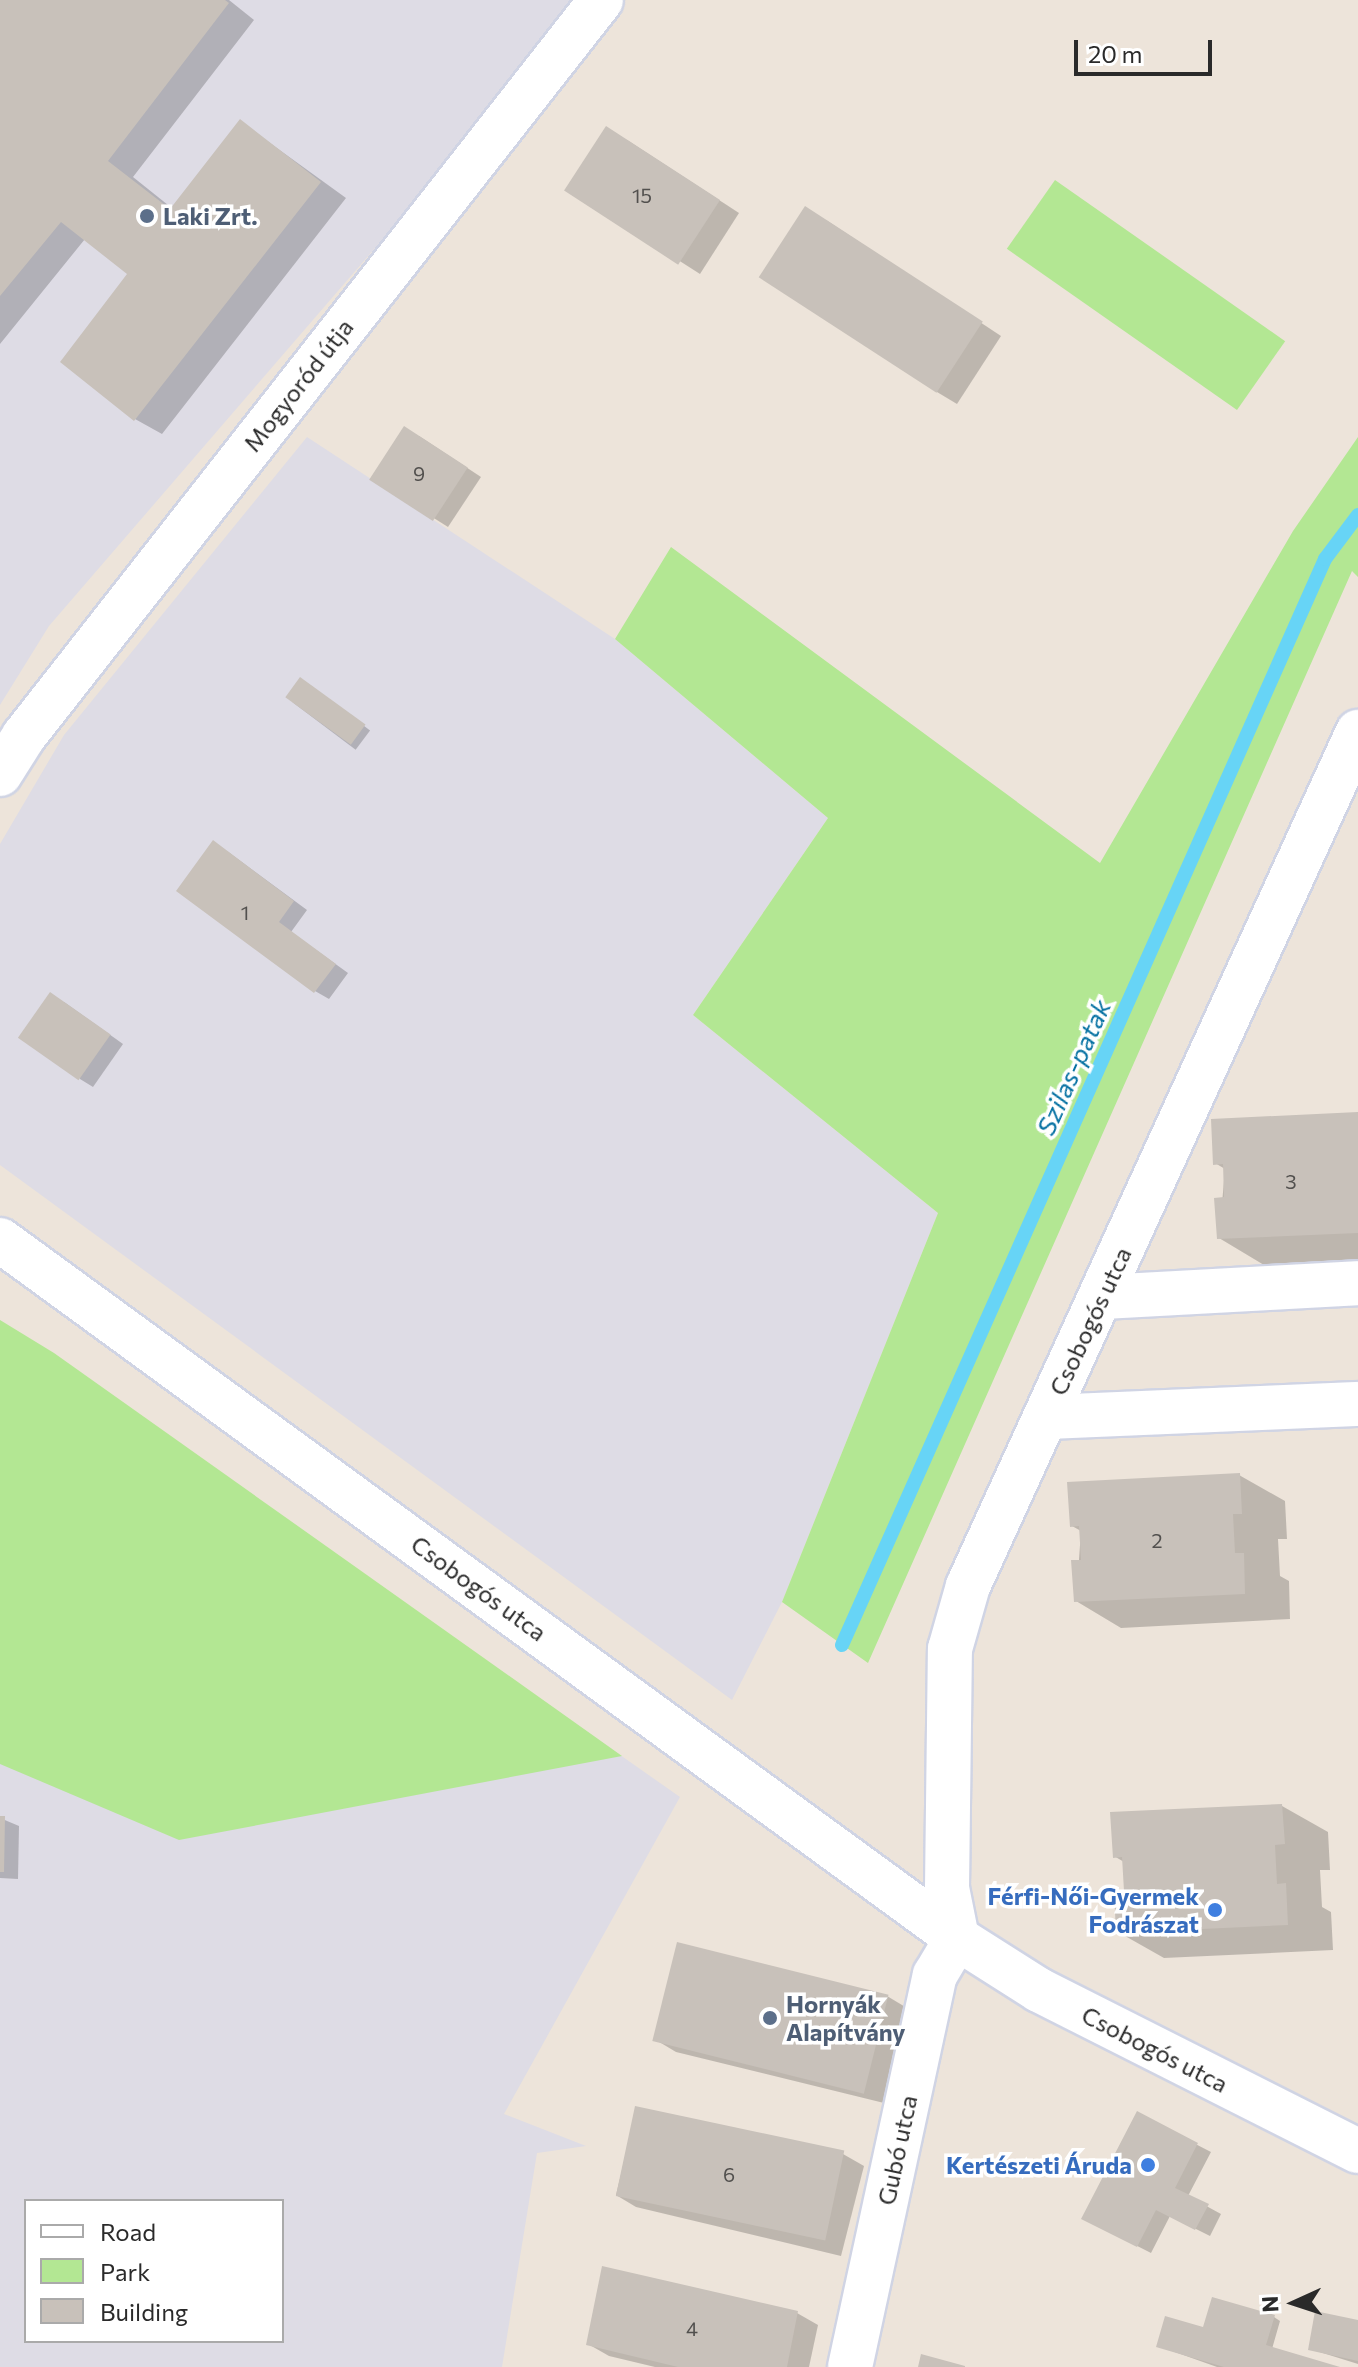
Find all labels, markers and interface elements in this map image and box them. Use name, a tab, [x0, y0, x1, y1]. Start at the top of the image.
scale bar	[1078, 24, 1216, 74]
text: 20 m	[1088, 39, 1142, 68]
house number: 15	[632, 183, 652, 207]
place label: Laki Zrt.	[163, 202, 257, 230]
marker: Laki Zrt.	[138, 207, 156, 225]
street label: Mogyoród útja	[237, 313, 359, 457]
house number: 9	[413, 461, 425, 485]
house number: 1	[241, 900, 249, 924]
water label: Szilas-patak	[1029, 994, 1117, 1140]
house number: 3	[1285, 1169, 1297, 1193]
street label: Csobogós utca	[1043, 1242, 1137, 1400]
house number: 2	[1151, 1528, 1163, 1552]
street label: Csobogós utca	[406, 1529, 552, 1647]
place label: Férfi-Női-Gyermek Fodrászat	[987, 1882, 1199, 1938]
marker: Férfi-Női-Gyermek Fodrászat	[1206, 1901, 1224, 1919]
place label: Hornyák Alapítvány	[786, 1990, 906, 2046]
street label: Csobogós utca	[1077, 2000, 1233, 2098]
marker: Hornyák Alapítvány	[761, 2009, 779, 2027]
street label: Gubó utca	[871, 2092, 923, 2208]
place label: Kertészeti Áruda	[946, 2151, 1132, 2179]
marker: Kertészeti Áruda	[1139, 2156, 1157, 2174]
house number: 6	[723, 2162, 735, 2186]
legend	[24, 2199, 284, 2343]
text: Road	[100, 2217, 156, 2246]
text: Park	[100, 2257, 150, 2286]
north arrow	[1254, 2263, 1334, 2343]
text: N	[1256, 2295, 1283, 2313]
text: Building	[100, 2297, 188, 2326]
house number: 4	[686, 2316, 698, 2340]

